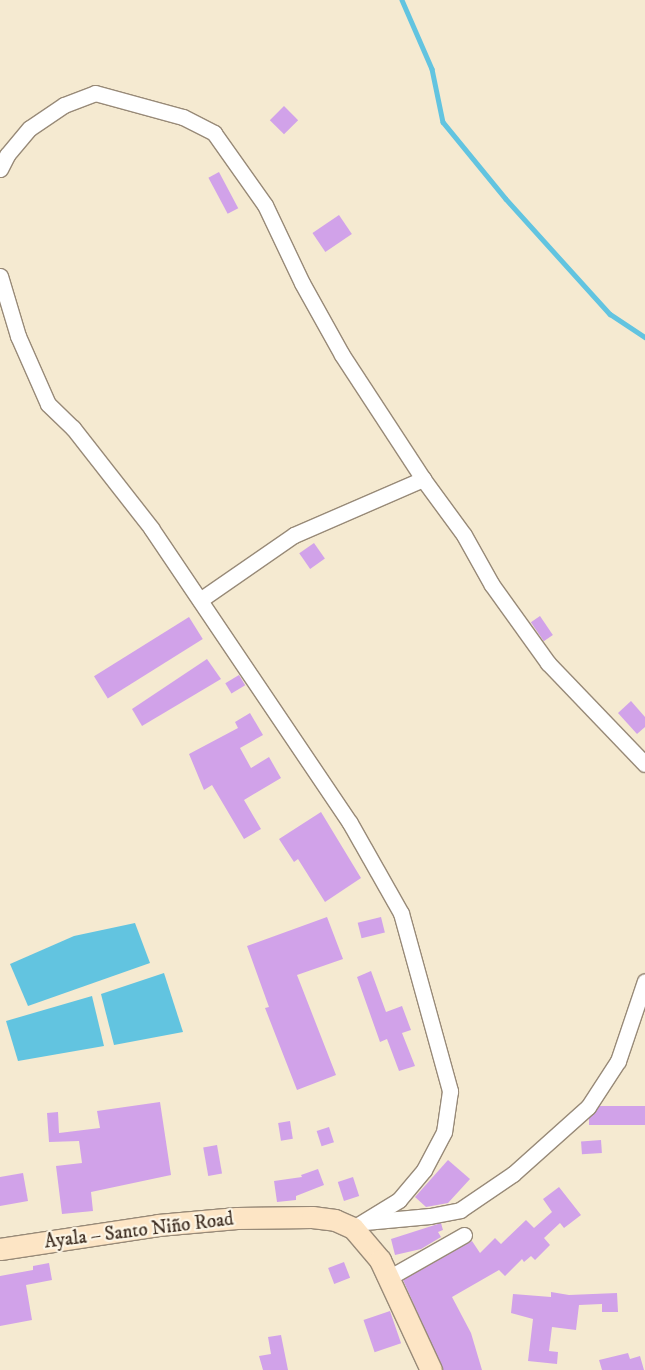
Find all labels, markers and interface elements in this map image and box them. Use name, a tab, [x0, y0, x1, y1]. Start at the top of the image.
street label: Ayala – Santo Niño Road	[43, 1208, 235, 1254]

